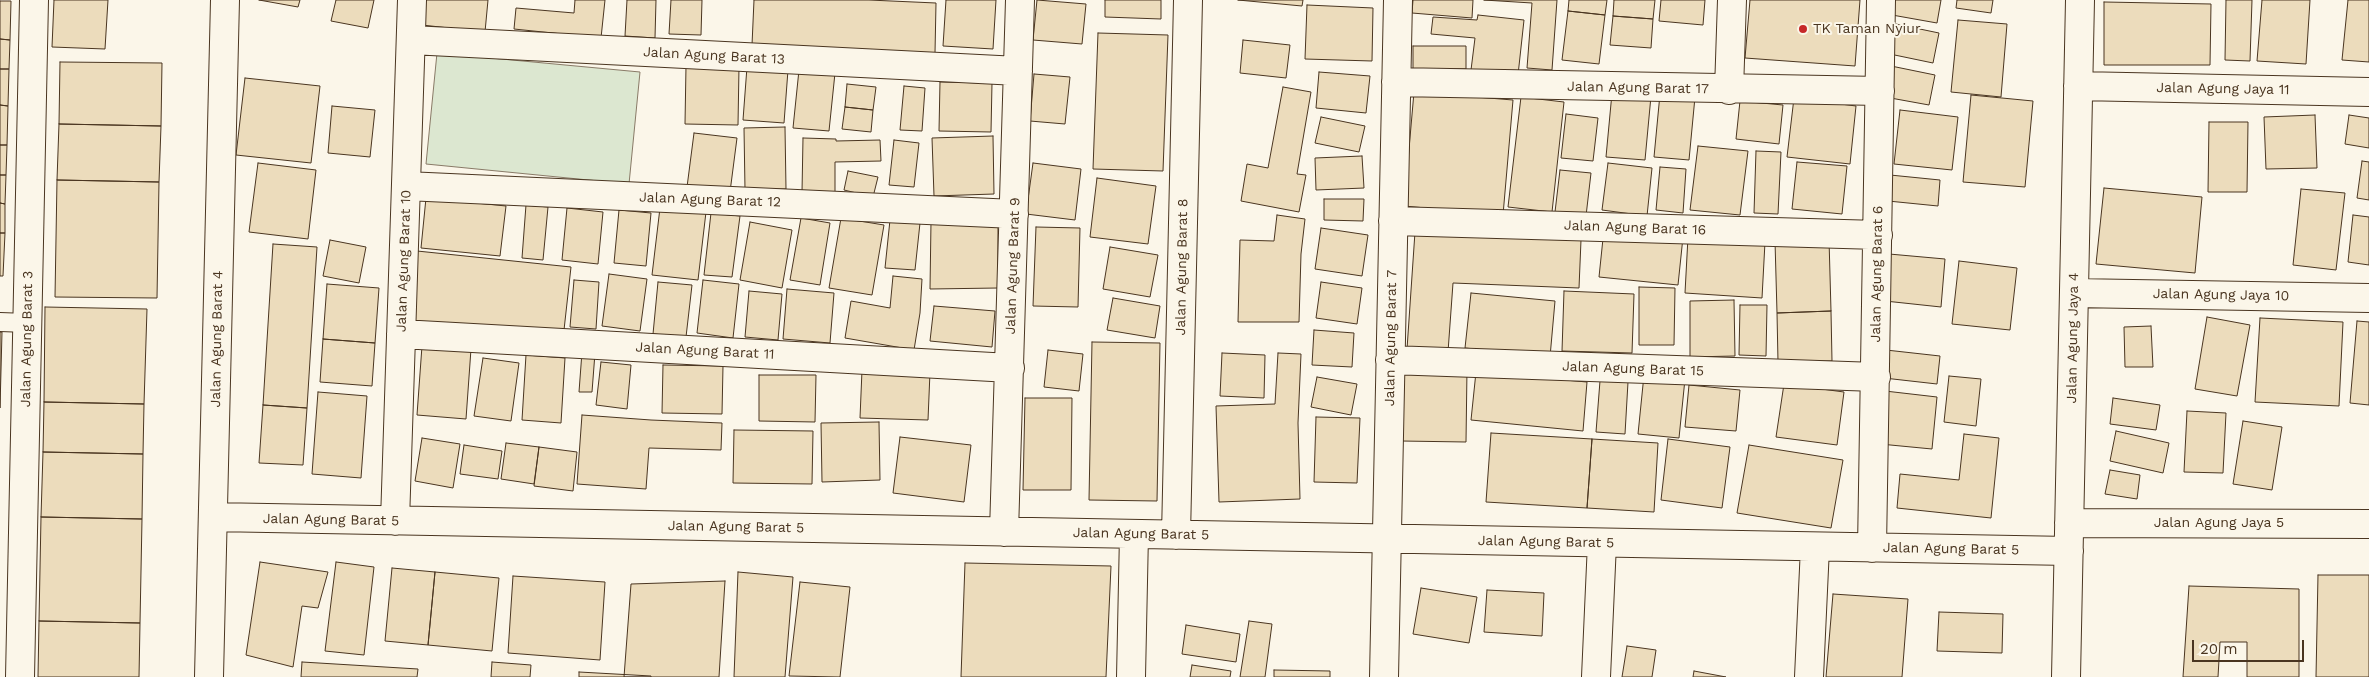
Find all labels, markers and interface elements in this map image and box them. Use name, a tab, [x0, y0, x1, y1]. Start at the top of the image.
place label: TK Taman Nyiur	[1813, 21, 1921, 37]
marker: TK Taman Nyiur	[1797, 23, 1809, 35]
street label: Jalan Agung Barat 13	[643, 44, 785, 68]
street label: Jalan Agung Barat 17	[1567, 78, 1709, 98]
street label: Jalan Agung Jaya 11	[2156, 79, 2290, 99]
street label: Jalan Agung Barat 12	[639, 189, 781, 211]
street label: Jalan Agung Barat 10	[393, 190, 415, 332]
street label: Jalan Agung Barat 9	[1002, 197, 1024, 335]
street label: Jalan Agung Barat 8	[1172, 198, 1192, 336]
street label: Jalan Agung Barat 6	[1867, 205, 1887, 343]
street label: Jalan Agung Barat 16	[1564, 217, 1706, 239]
street label: Jalan Agung Barat 4	[207, 270, 227, 408]
street label: Jalan Agung Barat 7	[1381, 270, 1401, 406]
street label: Jalan Agung Barat 3	[17, 271, 37, 407]
street label: Jalan Agung Jaya 4	[2063, 272, 2083, 404]
street label: Jalan Agung Jaya 10	[2153, 285, 2289, 305]
street label: Jalan Agung Barat 11	[635, 339, 775, 363]
street label: Jalan Agung Barat 15	[1562, 358, 1704, 380]
street label: Jalan Agung Barat 5	[263, 510, 399, 530]
street label: Jalan Agung Jaya 5	[2154, 515, 2284, 531]
street label: Jalan Agung Barat 5	[668, 517, 804, 537]
street label: Jalan Agung Barat 5	[1073, 524, 1209, 544]
street label: Jalan Agung Barat 5	[1478, 532, 1614, 552]
street label: Jalan Agung Barat 5	[1883, 539, 2019, 559]
scale bar	[2194, 630, 2306, 662]
text: 20 m	[2200, 640, 2238, 658]

